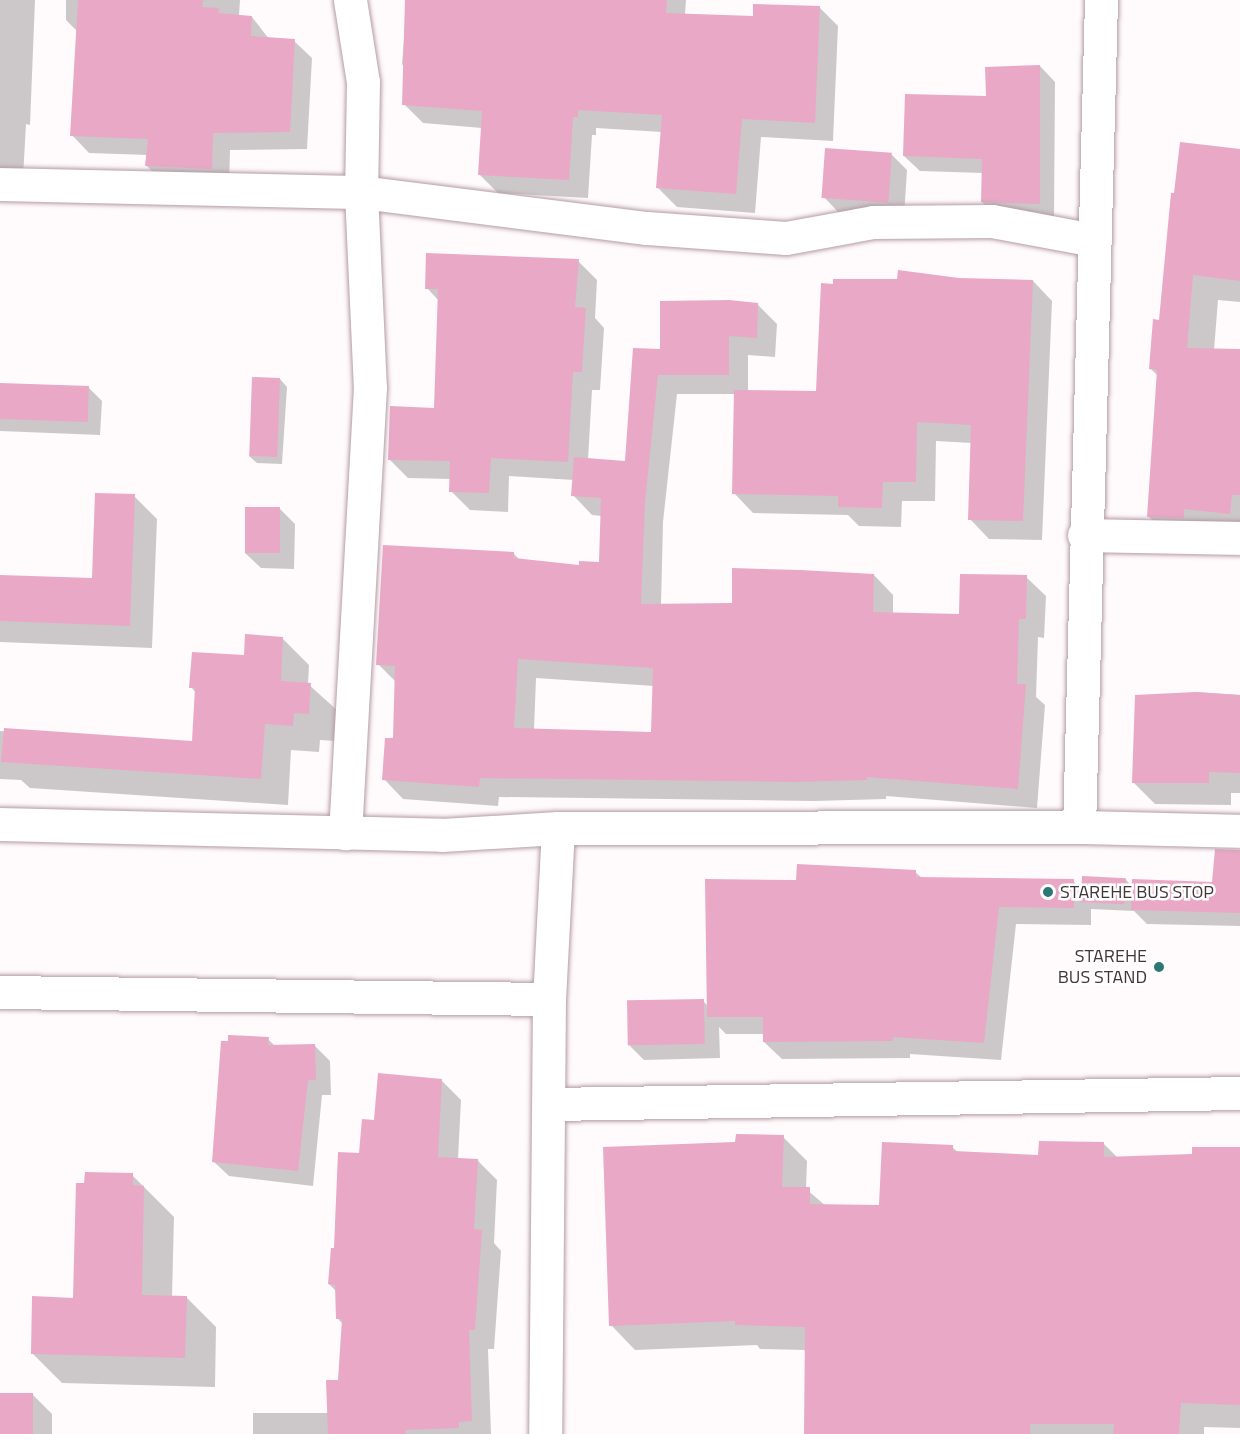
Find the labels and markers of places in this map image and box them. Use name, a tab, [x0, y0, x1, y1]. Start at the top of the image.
place label: STAREHE BUS STOP	[1060, 881, 1214, 903]
marker: STAREHE BUS STOP	[1041, 885, 1055, 899]
place label: STAREHE BUS STAND	[1058, 946, 1147, 988]
marker: STAREHE BUS STAND	[1152, 960, 1166, 974]

